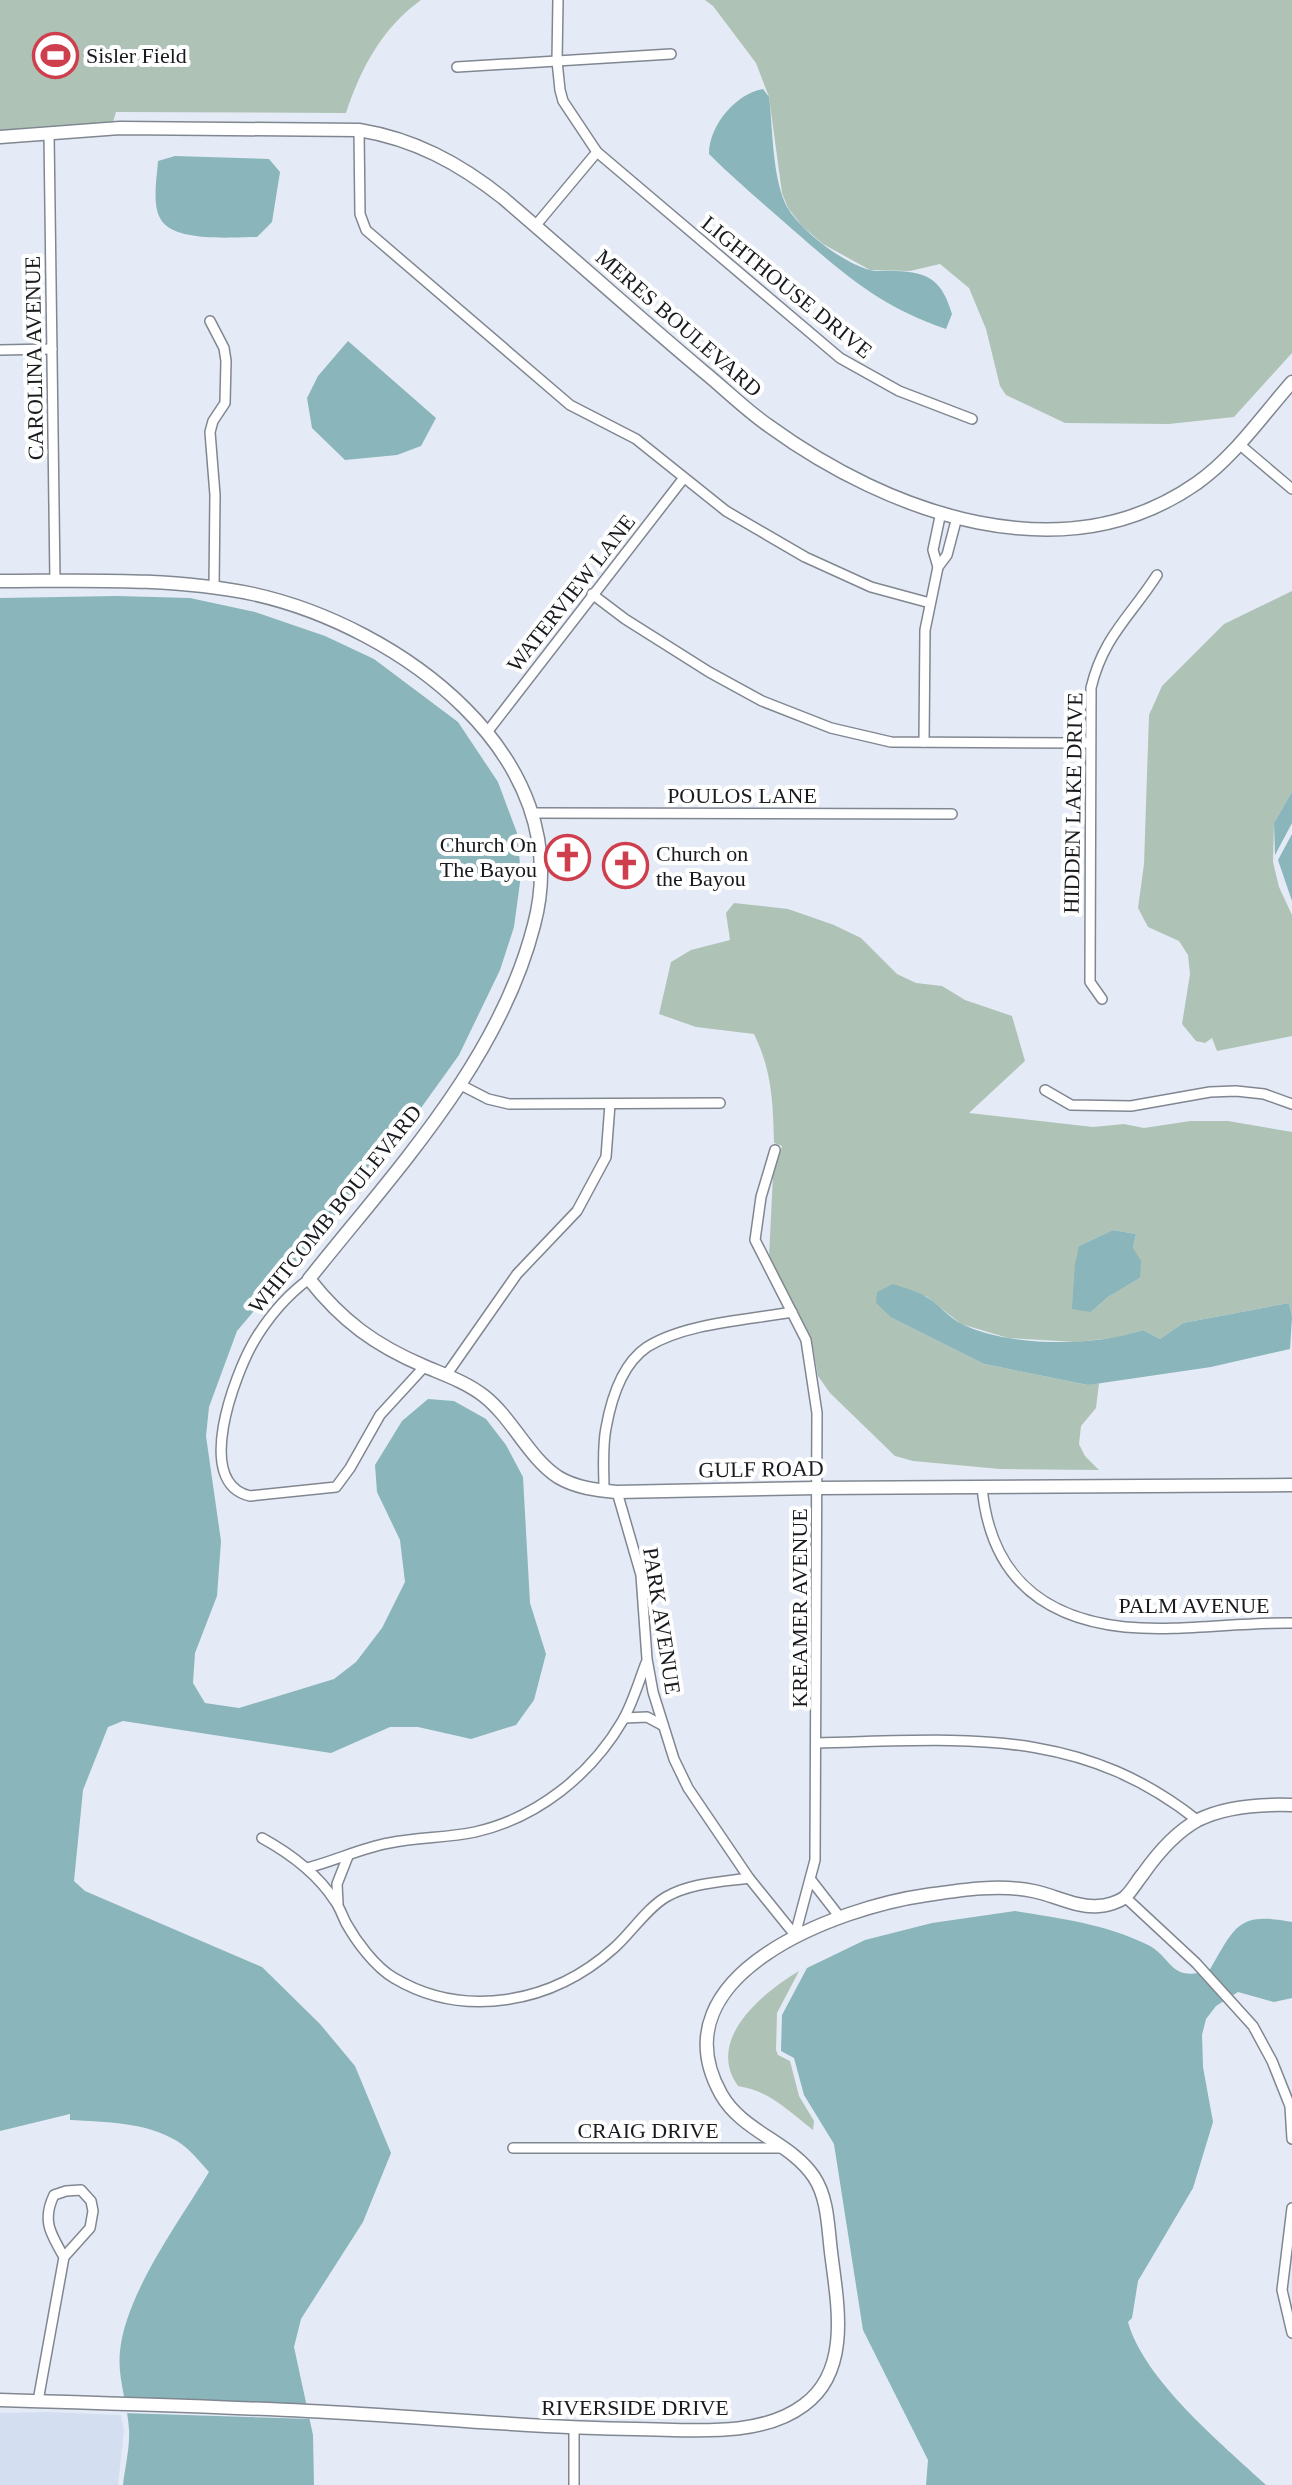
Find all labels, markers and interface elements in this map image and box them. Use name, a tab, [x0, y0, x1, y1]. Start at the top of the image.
sports icon: Sisler Field	[31, 31, 79, 79]
place label: Sisler Field	[86, 43, 187, 68]
street label: LIGHTHOUSE DRIVE	[697, 211, 877, 363]
street label: MERES BOULEVARD	[591, 244, 767, 402]
street label: CAROLINA AVENUE	[20, 256, 48, 460]
street label: WATERVIEW LANE	[502, 509, 640, 677]
street label: HIDDEN LAKE DRIVE	[1059, 692, 1087, 914]
street label: POULOS LANE	[667, 783, 817, 808]
place label: Church On The Bayou	[440, 832, 537, 882]
church icon: Church On The Bayou	[544, 833, 592, 881]
place label: Church on the Bayou	[656, 841, 748, 891]
church icon: Church on the Bayou	[601, 842, 649, 890]
street label: WHITCOMB BOULEVARD	[243, 1100, 427, 1318]
street label: GULF ROAD	[698, 1455, 824, 1483]
street label: KREAMER AVENUE	[787, 1508, 812, 1708]
street label: PARK AVENUE	[638, 1546, 686, 1696]
street label: PALM AVENUE	[1119, 1593, 1269, 1618]
street label: CRAIG DRIVE	[577, 2118, 719, 2143]
street label: RIVERSIDE DRIVE	[541, 2395, 729, 2420]

